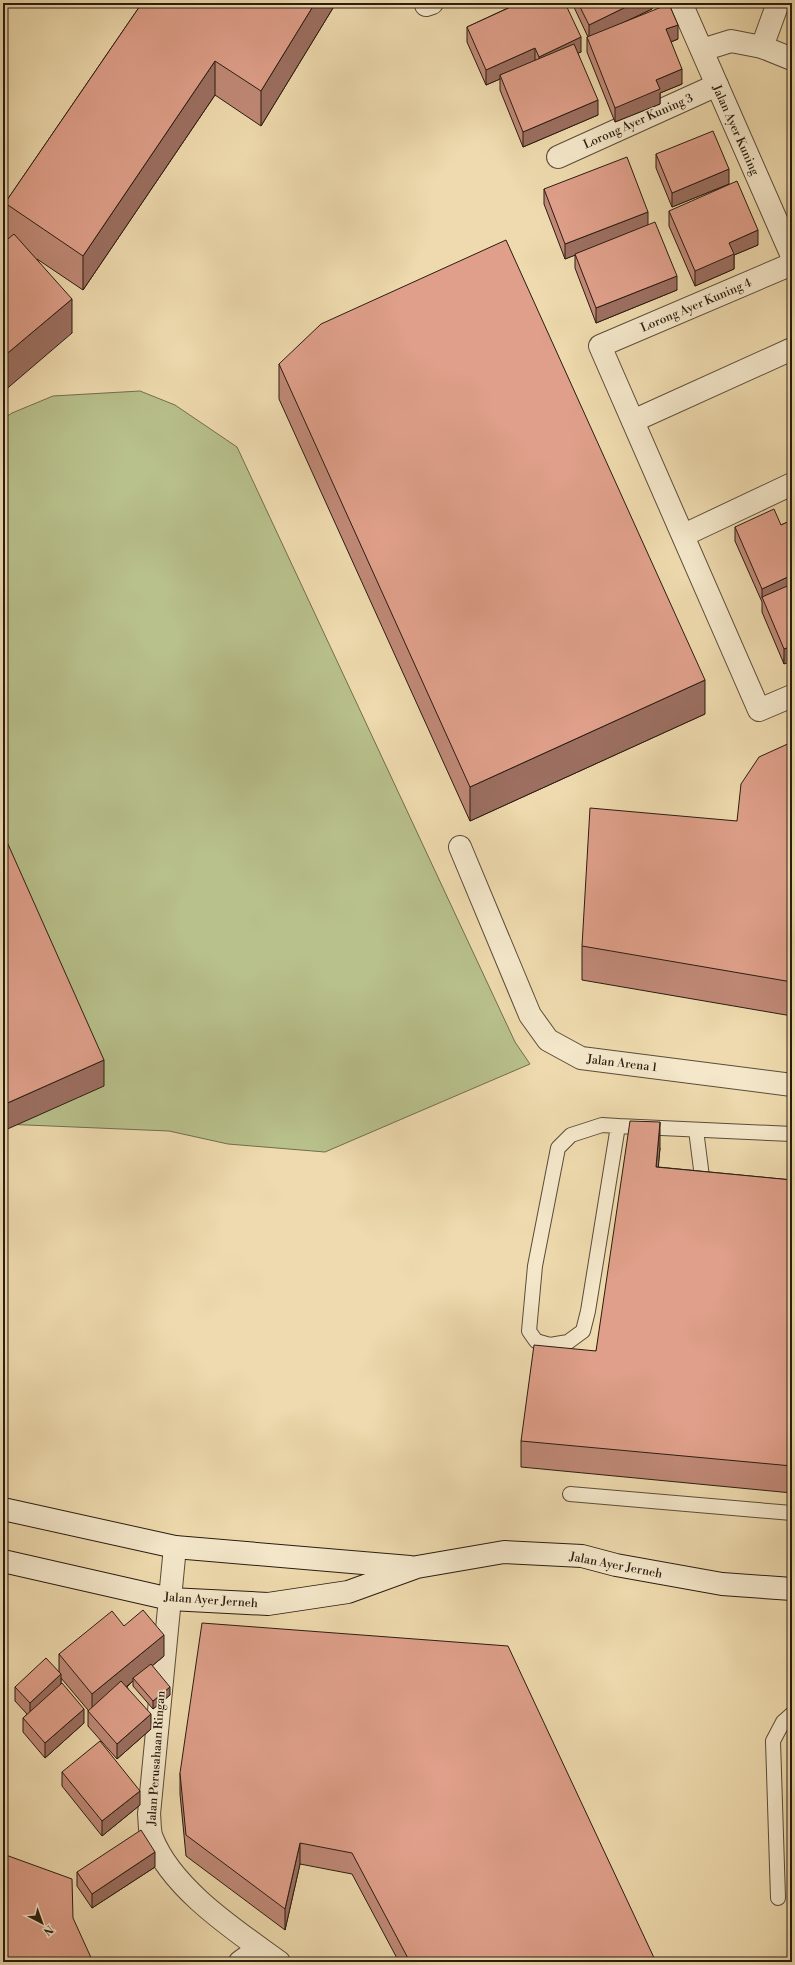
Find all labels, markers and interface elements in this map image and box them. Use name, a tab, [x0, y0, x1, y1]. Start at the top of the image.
street label: Jalan Ayer Kuning	[708, 82, 763, 179]
street label: Lorong Ayer Kuning 3	[581, 90, 696, 152]
street label: Lorong Ayer Kuning 4	[638, 275, 754, 336]
street label: Jalan Arena 1	[585, 1052, 659, 1075]
street label: Jalan Ayer Jerneh	[567, 1549, 664, 1582]
street label: Jalan Ayer Jerneh	[162, 1590, 259, 1611]
street label: Jalan Perusahaan Ringan	[144, 1690, 169, 1827]
north arrow	[22, 1903, 62, 1943]
text: N	[40, 1922, 56, 1938]

